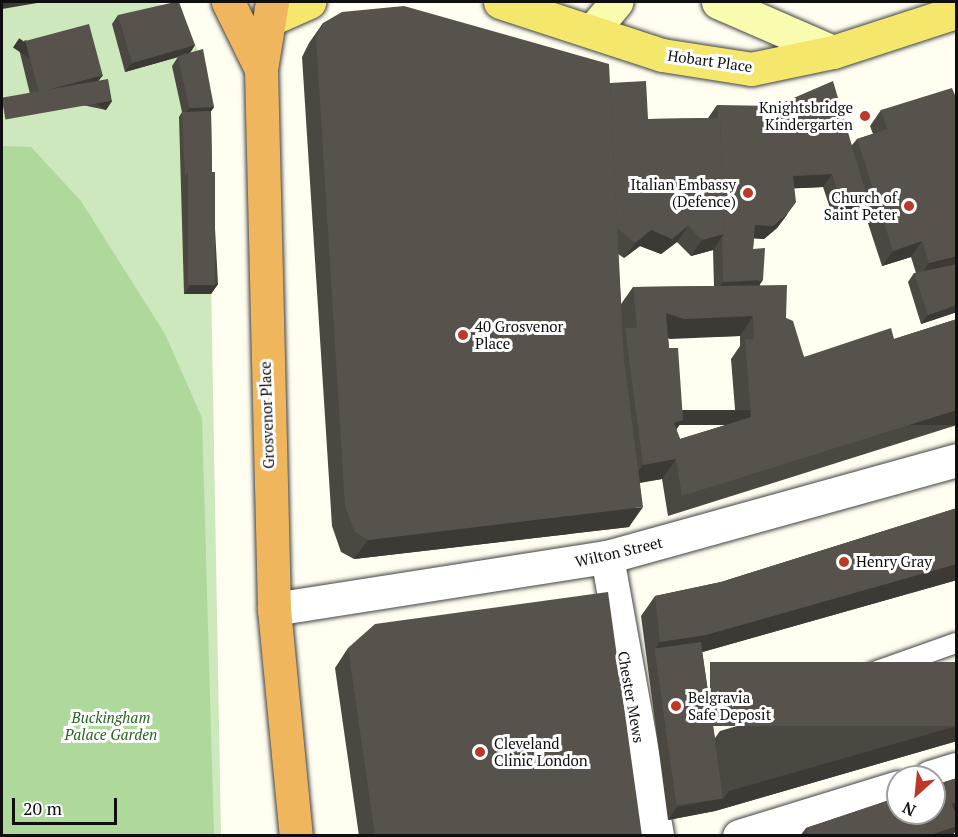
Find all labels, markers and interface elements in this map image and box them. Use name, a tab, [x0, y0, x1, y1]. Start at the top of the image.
street label: Hobart Place	[667, 46, 753, 76]
place label: Knightsbridge Kindergarten	[759, 98, 853, 133]
marker: Knightsbridge Kindergarten	[858, 109, 872, 123]
place label: Italian Embassy (Defence)	[630, 175, 736, 210]
marker: Italian Embassy (Defence)	[741, 186, 755, 200]
place label: Church of Saint Peter	[824, 188, 897, 223]
marker: Church of Saint Peter	[902, 199, 916, 213]
place label: 40 Grosvenor Place	[475, 317, 563, 352]
marker: 40 Grosvenor Place	[456, 328, 470, 342]
street label: Grosvenor Place	[256, 361, 278, 469]
street label: Wilton Street	[573, 533, 665, 571]
place label: Henry Gray	[856, 553, 932, 571]
marker: Henry Gray	[837, 555, 851, 569]
street label: Chester Mews	[614, 650, 648, 744]
place label: Belgravia Safe Deposit	[688, 688, 771, 723]
marker: Belgravia Safe Deposit	[669, 699, 683, 713]
park label: Buckingham Palace Garden	[65, 708, 157, 743]
place label: Cleveland Clinic London	[494, 734, 588, 769]
marker: Cleveland Clinic London	[471, 743, 489, 761]
north arrow	[886, 765, 946, 825]
scale bar	[15, 786, 120, 824]
text: 20 m	[23, 796, 62, 820]
text: N	[898, 797, 919, 822]

